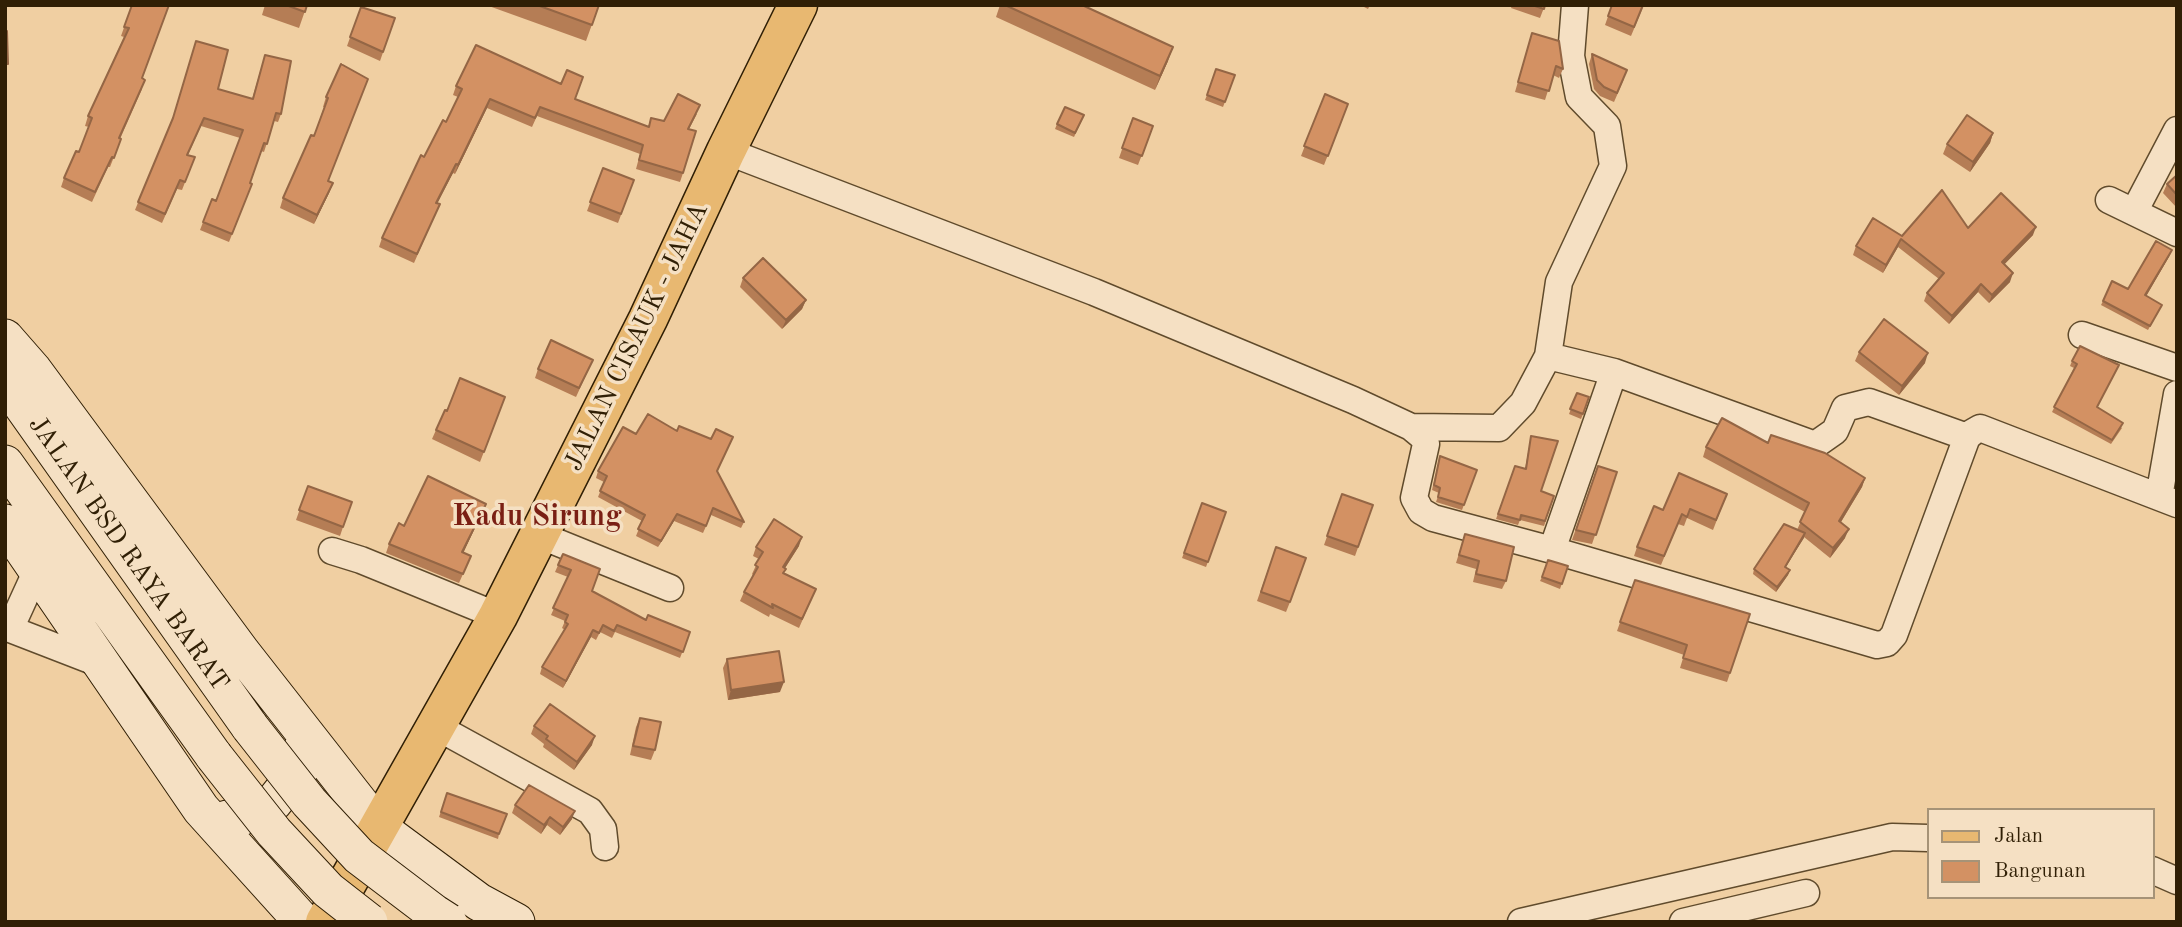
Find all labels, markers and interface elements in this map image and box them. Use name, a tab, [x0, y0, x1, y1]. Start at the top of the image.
street label: JALAN CISAUK - JAHA	[558, 198, 716, 476]
street label: JALAN BSD RAYA BARAT	[21, 411, 235, 697]
district label: Kadu Sirung	[452, 499, 622, 535]
legend	[1926, 808, 2154, 899]
text: Jalan	[1994, 826, 2043, 847]
text: Bangunan	[1994, 861, 2086, 882]

